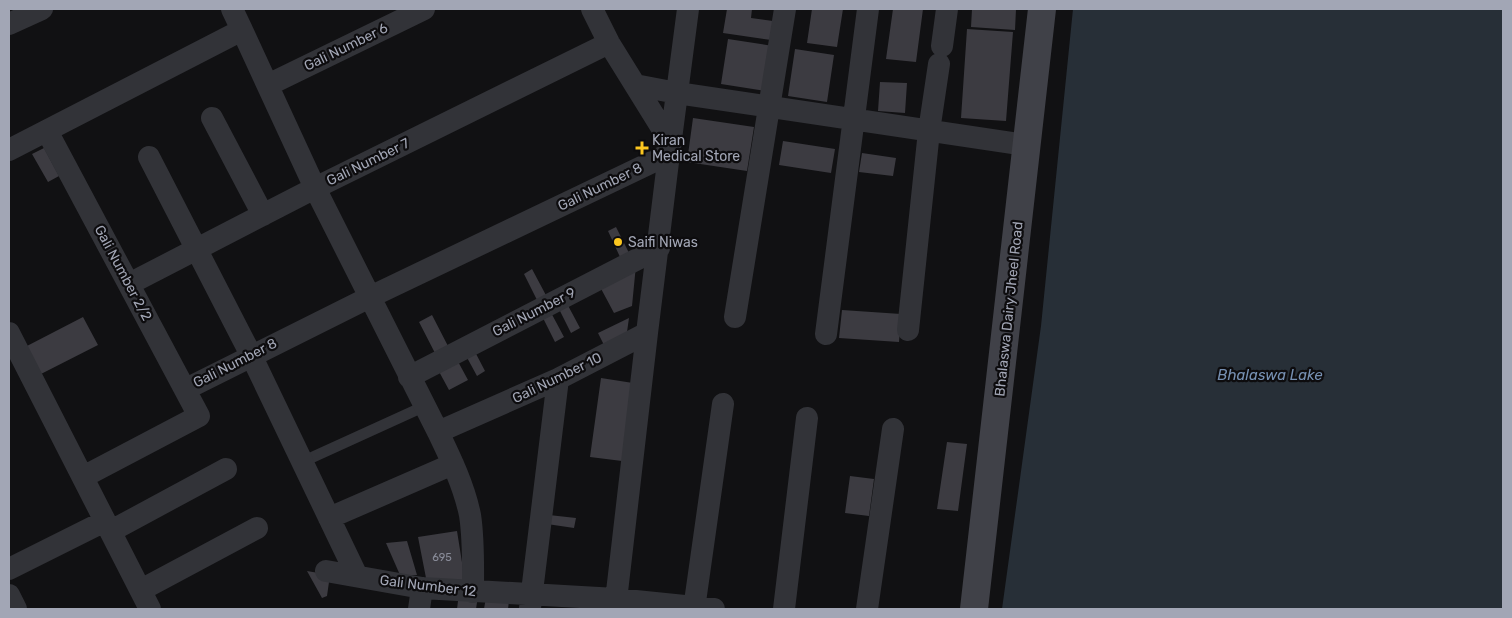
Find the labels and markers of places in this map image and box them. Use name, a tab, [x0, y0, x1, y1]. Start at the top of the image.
place label: Kiran Medical Store	[652, 132, 740, 165]
marker: Kiran Medical Store	[636, 142, 648, 154]
place label: Saifi Niwas	[628, 234, 698, 251]
marker: Saifi Niwas	[612, 236, 624, 248]

